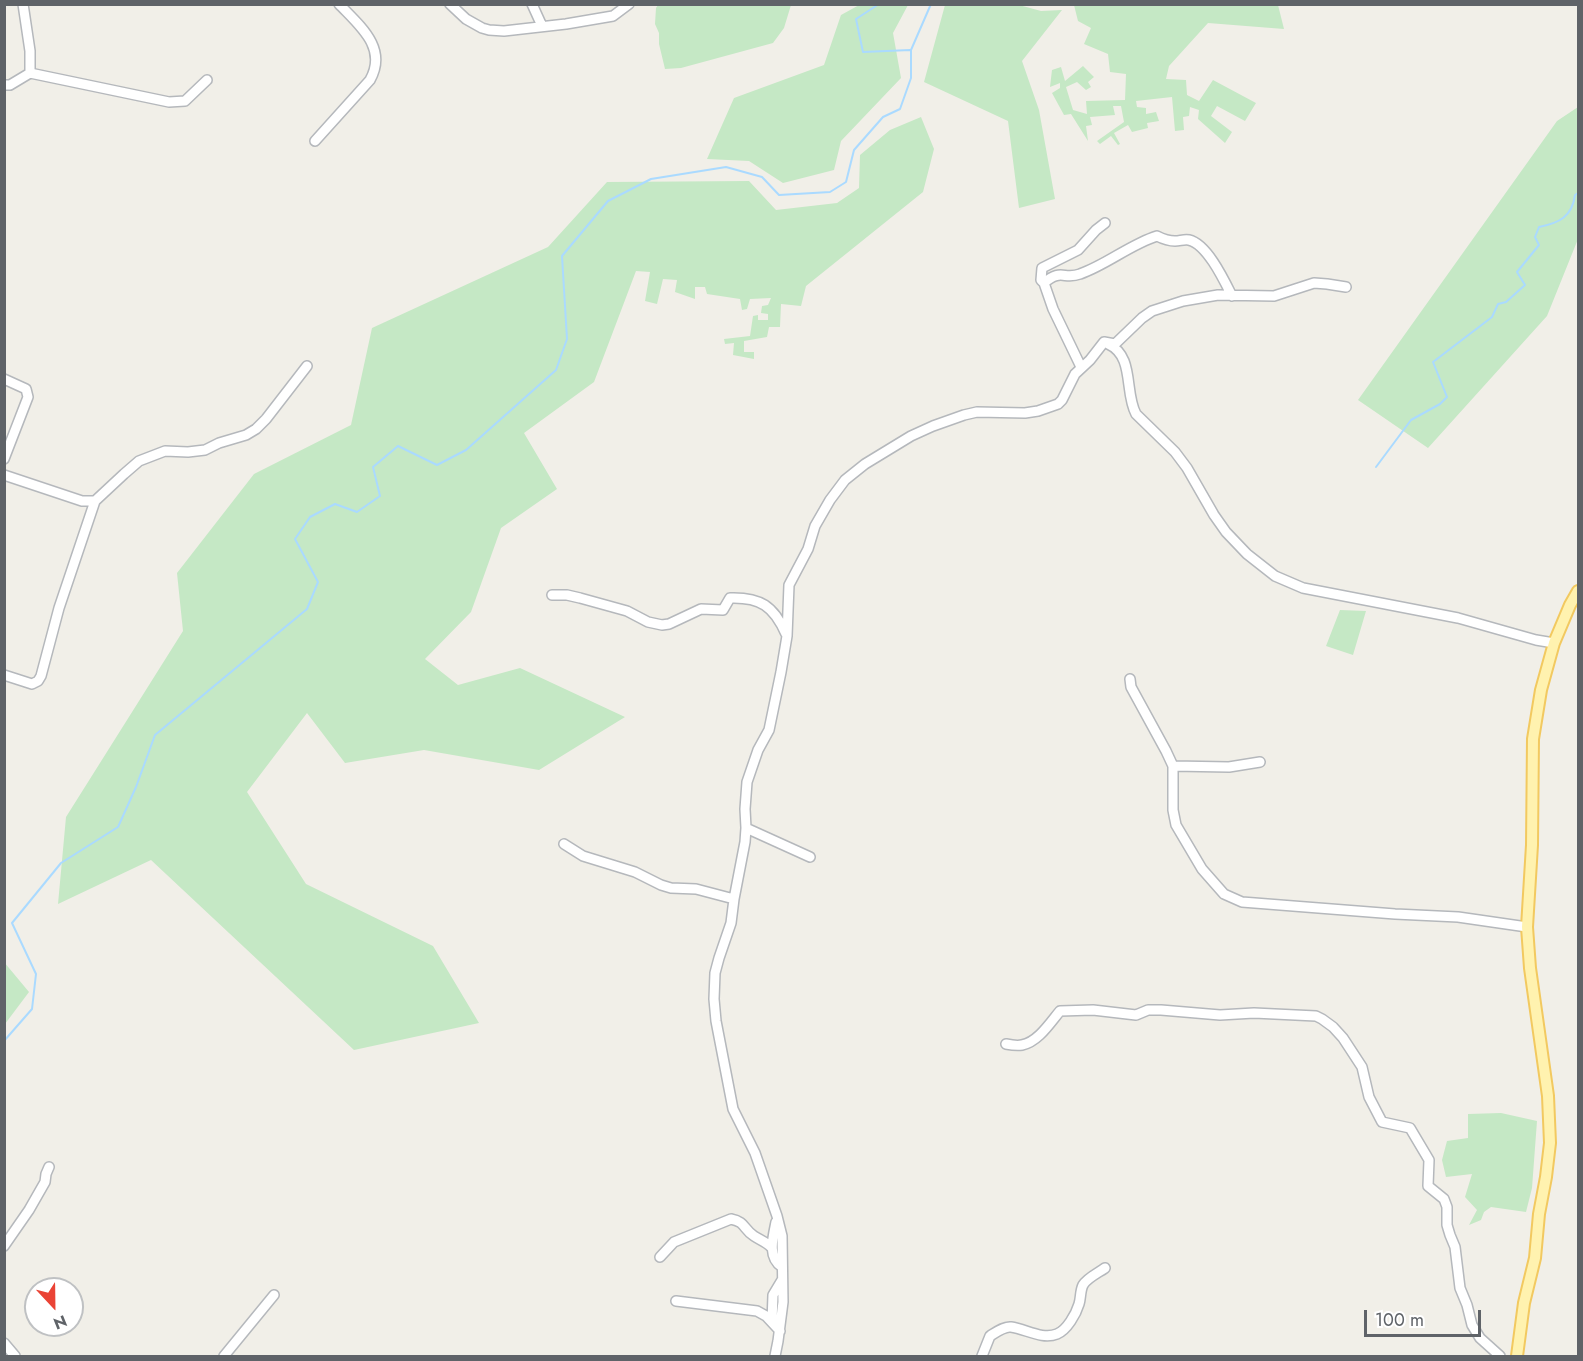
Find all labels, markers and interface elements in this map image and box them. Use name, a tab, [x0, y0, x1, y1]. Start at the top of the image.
north arrow	[24, 1277, 84, 1337]
scale bar	[1367, 1298, 1484, 1336]
text: 100 m	[1375, 1307, 1424, 1333]
text: N	[50, 1309, 70, 1335]

